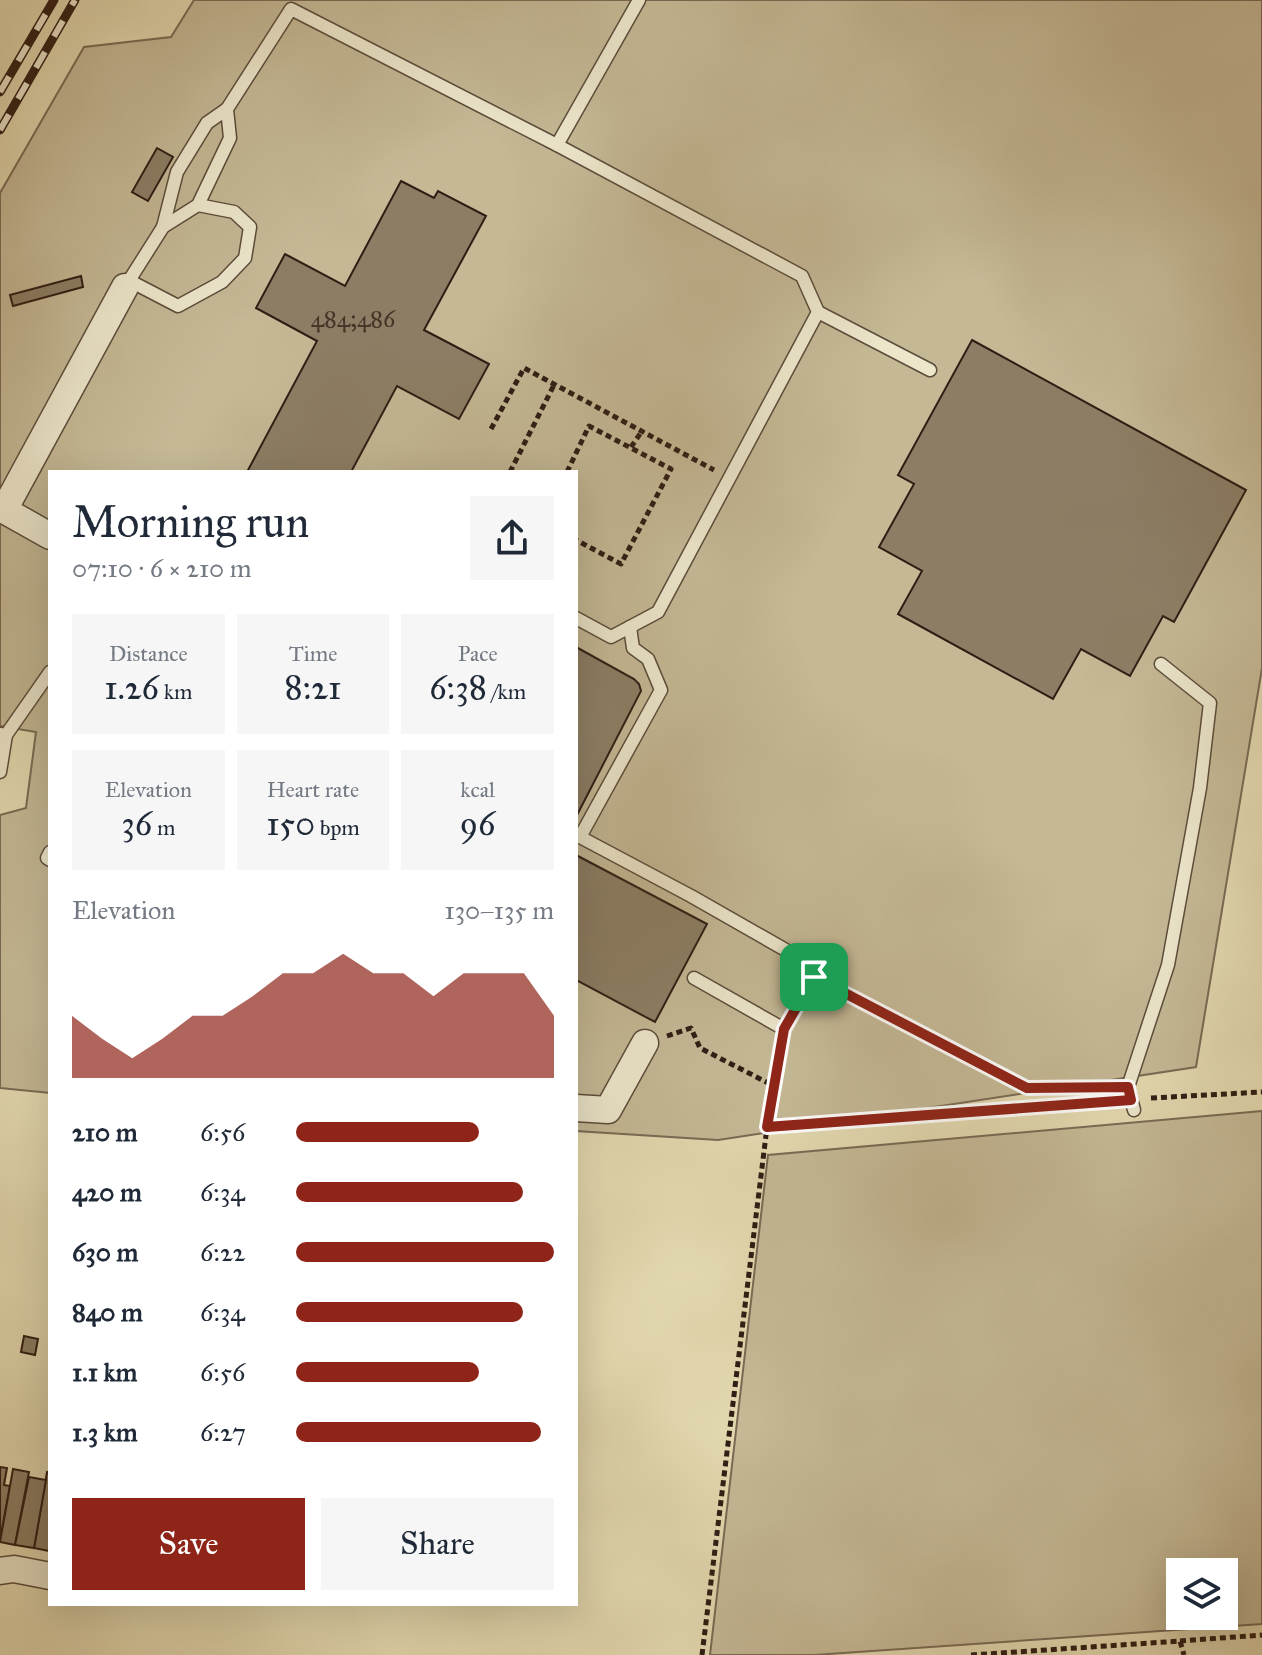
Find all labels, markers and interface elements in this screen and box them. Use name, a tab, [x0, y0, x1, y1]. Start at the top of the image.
house number: 484;486	[311, 304, 396, 334]
text: Morning run	[72, 495, 309, 549]
button: share	[470, 496, 554, 580]
text: 07:10 · 6 × 210 m	[72, 552, 252, 584]
text: Distance	[109, 640, 188, 667]
text: Time	[289, 640, 337, 667]
text: Pace	[458, 640, 498, 667]
text: 1.26	[104, 667, 159, 708]
text: 8:21	[285, 667, 341, 708]
text: 6:38	[429, 667, 487, 708]
text: km	[159, 678, 192, 705]
text: /km	[487, 678, 526, 705]
text: Elevation	[105, 776, 192, 803]
text: Heart rate	[267, 776, 359, 803]
text: kcal	[460, 776, 495, 803]
text: 36	[121, 803, 152, 844]
text: 150	[266, 803, 315, 844]
text: 96	[460, 803, 496, 844]
text: m	[152, 814, 175, 841]
text: bpm	[315, 814, 360, 841]
text: Elevation	[72, 894, 175, 926]
text: 130–135 m	[444, 894, 554, 926]
pin	[780, 943, 848, 1011]
icon: arrive	[792, 955, 836, 999]
text: 210 m	[72, 1116, 138, 1148]
text: 6:56	[200, 1116, 245, 1148]
text: 420 m	[72, 1176, 142, 1208]
text: 6:34	[200, 1176, 245, 1208]
text: 630 m	[72, 1236, 138, 1268]
text: 6:22	[200, 1236, 245, 1268]
text: 840 m	[72, 1296, 143, 1328]
text: 6:34	[200, 1296, 245, 1328]
text: 1.1 km	[72, 1356, 137, 1388]
text: 6:56	[200, 1356, 245, 1388]
text: 1.3 km	[72, 1416, 138, 1448]
text: 6:27	[200, 1416, 246, 1448]
button: Save	[72, 1498, 305, 1590]
button: Share	[321, 1498, 554, 1590]
map controls	[1166, 1558, 1238, 1630]
button: layers	[1166, 1558, 1238, 1630]

